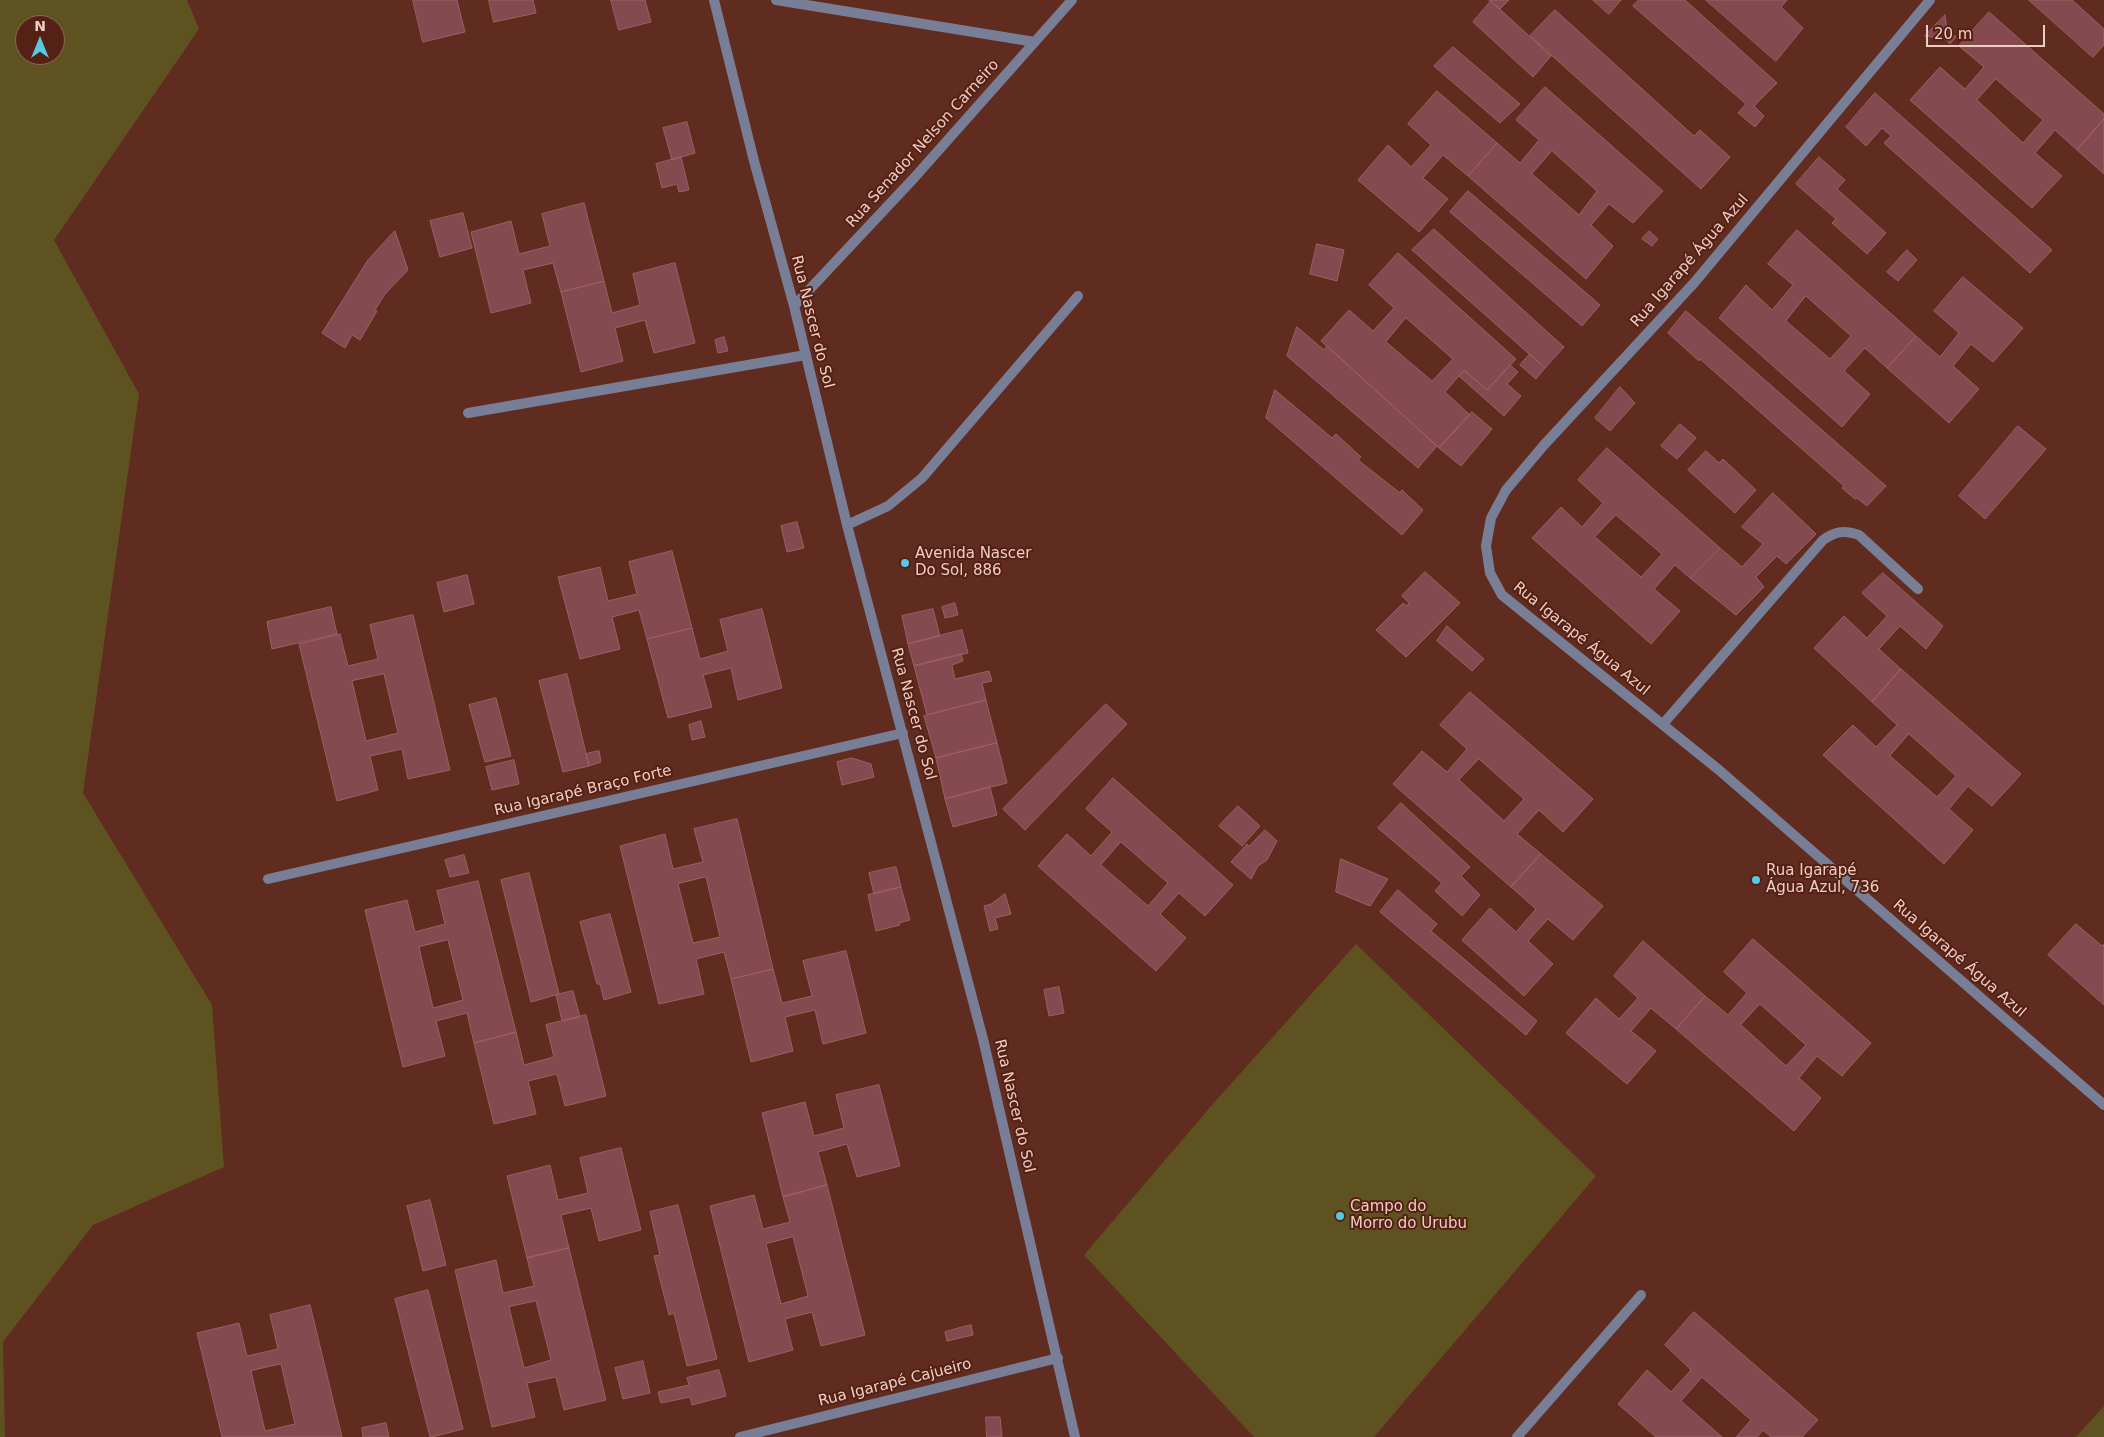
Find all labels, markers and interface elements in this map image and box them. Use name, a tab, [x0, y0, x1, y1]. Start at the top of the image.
north arrow	[15, 15, 65, 65]
scale bar	[1929, 15, 2048, 47]
text: N	[34, 18, 46, 34]
text: 20 m	[1934, 25, 1972, 43]
street label: Rua Senador Nelson Carneiro	[843, 56, 1003, 232]
street label: Rua Igarapé Água Azul	[1627, 191, 1753, 331]
street label: Rua Nascer do Sol	[787, 254, 837, 390]
place label: Avenida Nascer Do Sol, 886	[915, 545, 1032, 580]
marker: Avenida Nascer Do Sol, 886	[899, 557, 911, 569]
street label: Rua Igarapé Água Azul	[1509, 578, 1653, 700]
street label: Rua Nascer do Sol	[887, 646, 939, 782]
street label: Rua Igarapé Braço Forte	[492, 762, 674, 820]
place label: Rua Igarapé Água Azul, 736	[1766, 862, 1879, 897]
marker: Rua Igarapé Água Azul, 736	[1750, 874, 1762, 886]
street label: Rua Igarapé Água Azul	[1889, 896, 2029, 1022]
street label: Rua Nascer do Sol	[990, 1038, 1038, 1174]
place label: Campo do Morro do Urubu	[1350, 1198, 1467, 1233]
marker: Campo do Morro do Urubu	[1334, 1210, 1346, 1222]
street label: Rua Igarapé Cajueiro	[817, 1355, 973, 1411]

